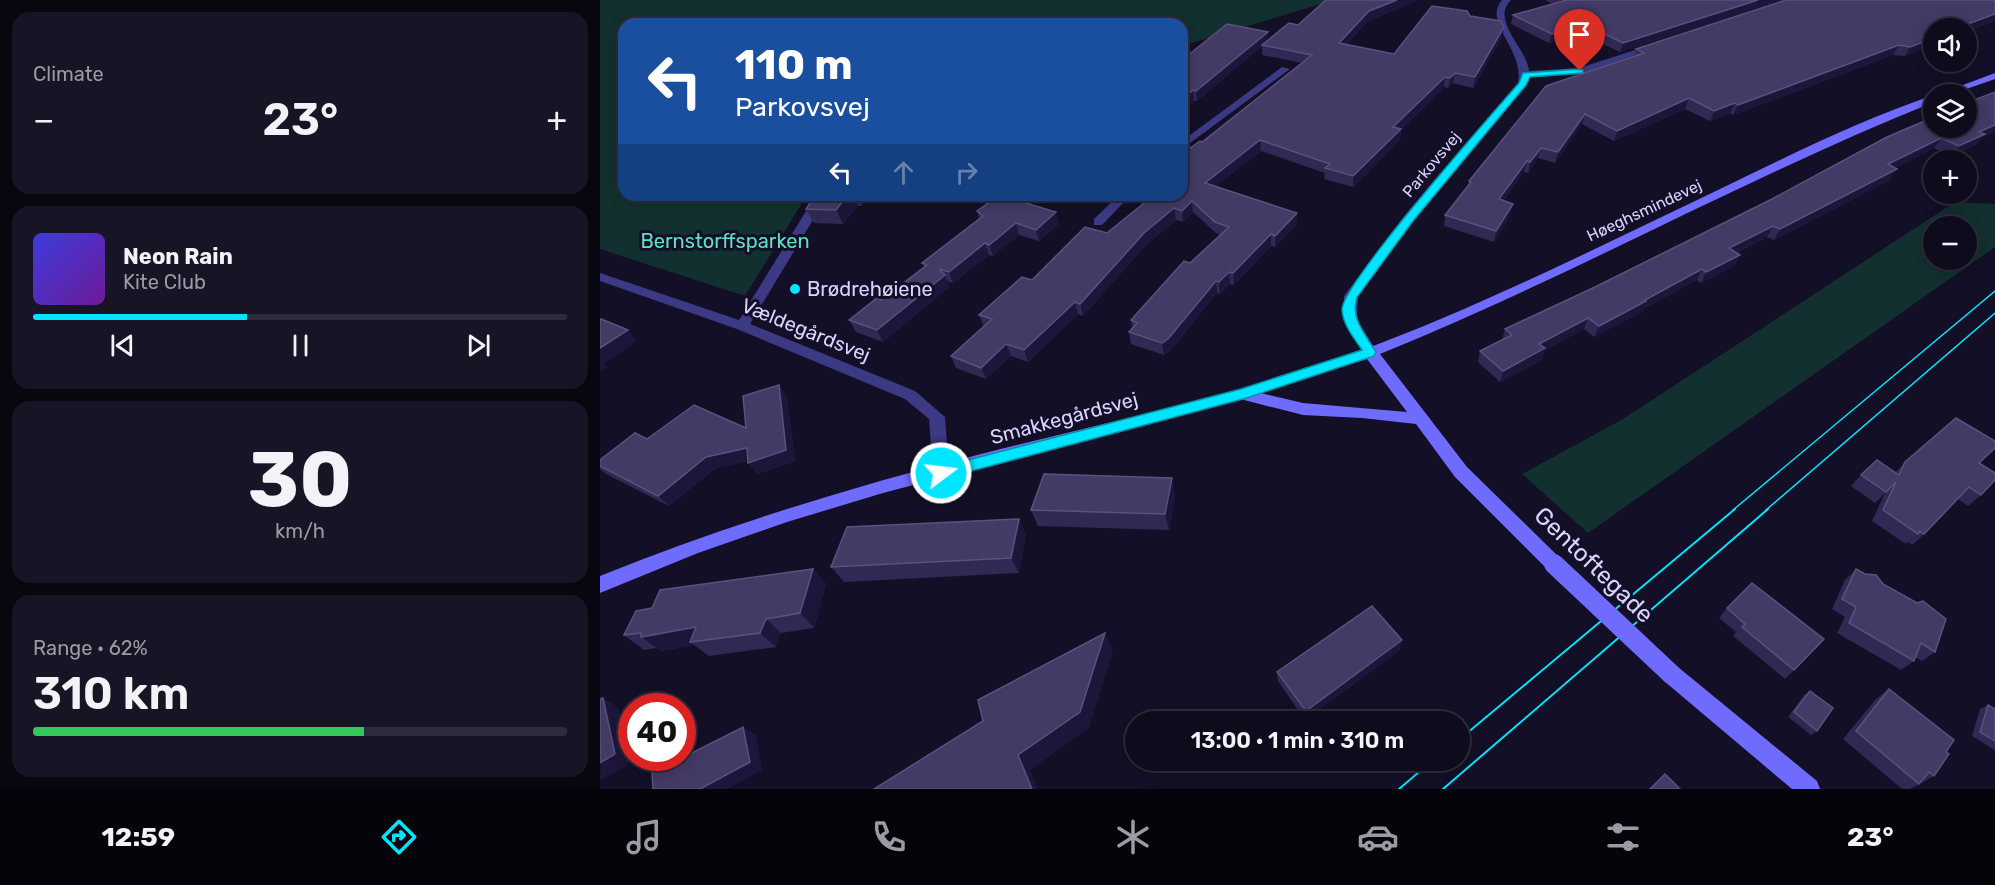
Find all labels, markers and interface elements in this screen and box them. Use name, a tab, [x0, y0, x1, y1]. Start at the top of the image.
pin	[1554, 9, 1605, 71]
icon: arrive	[1563, 18, 1596, 51]
map controls	[1923, 18, 1977, 270]
button: sound	[1923, 18, 1977, 72]
text: 110 m	[735, 40, 853, 90]
icon: left	[636, 42, 714, 120]
text: Climate	[33, 62, 104, 86]
button: layers	[1923, 84, 1977, 138]
text: Parkovsvej	[735, 91, 870, 123]
text: 23°	[263, 93, 338, 146]
text: −	[33, 100, 54, 139]
text: +	[546, 100, 567, 139]
street label: Parkovsvej	[1398, 128, 1464, 201]
button: +	[1923, 150, 1977, 204]
icon: left	[824, 156, 857, 189]
icon: ahead	[887, 156, 920, 189]
icon: right	[950, 156, 983, 189]
street label: Høeghsmindevej	[1584, 176, 1705, 245]
button: −	[1923, 216, 1977, 270]
park label: Bernstorffsparken	[640, 229, 810, 253]
text: Neon Rain	[123, 243, 233, 270]
text: Kite Club	[123, 270, 206, 294]
place label: Brødrehøiene	[807, 277, 933, 301]
marker: Brødrehøiene	[788, 282, 802, 296]
street label: Vældegårdsvej	[738, 293, 874, 367]
icon: previous	[106, 329, 139, 362]
icon: pause	[284, 329, 317, 362]
icon: next	[462, 329, 495, 362]
street label: Smakkegårdsvej	[988, 387, 1140, 449]
text: 30	[248, 433, 352, 526]
position arrow	[909, 441, 973, 505]
street label: Gentoftegade	[1529, 501, 1659, 629]
text: km/h	[275, 519, 325, 543]
text: Range · 62%	[33, 636, 148, 660]
text: 310 km	[33, 667, 189, 720]
speed limit sign: 40	[618, 693, 696, 771]
text: 13:00 · 1 min · 310 m	[1191, 727, 1404, 754]
icon: directions	[378, 816, 420, 858]
icon: music	[623, 816, 665, 858]
icon: phone	[868, 816, 910, 858]
icon: climate	[1112, 816, 1154, 858]
icon: car	[1357, 816, 1399, 858]
icon: filters	[1602, 816, 1644, 858]
text: 12:59	[101, 821, 175, 853]
text: 23°	[1847, 821, 1894, 853]

